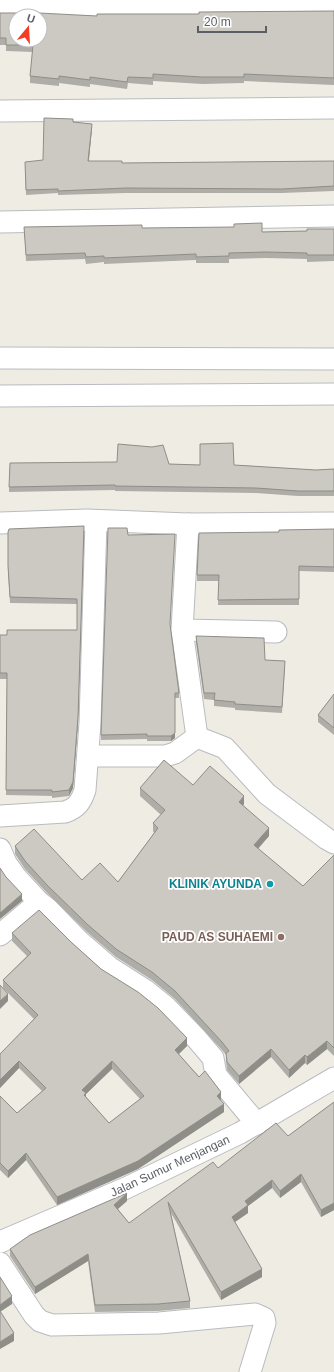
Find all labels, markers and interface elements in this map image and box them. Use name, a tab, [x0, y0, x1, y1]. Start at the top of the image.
north arrow	[8, 8, 48, 48]
scale bar	[198, 8, 266, 34]
text: U	[25, 12, 37, 25]
text: 20 m	[204, 15, 231, 29]
place label: KLINIK AYUNDA	[169, 877, 262, 891]
marker: KLINIK AYUNDA	[265, 879, 275, 889]
place label: PAUD AS SUHAEMI	[162, 930, 273, 944]
marker: PAUD AS SUHAEMI	[276, 932, 286, 942]
street label: Jalan Sumur Menjangan	[108, 1132, 232, 1200]

